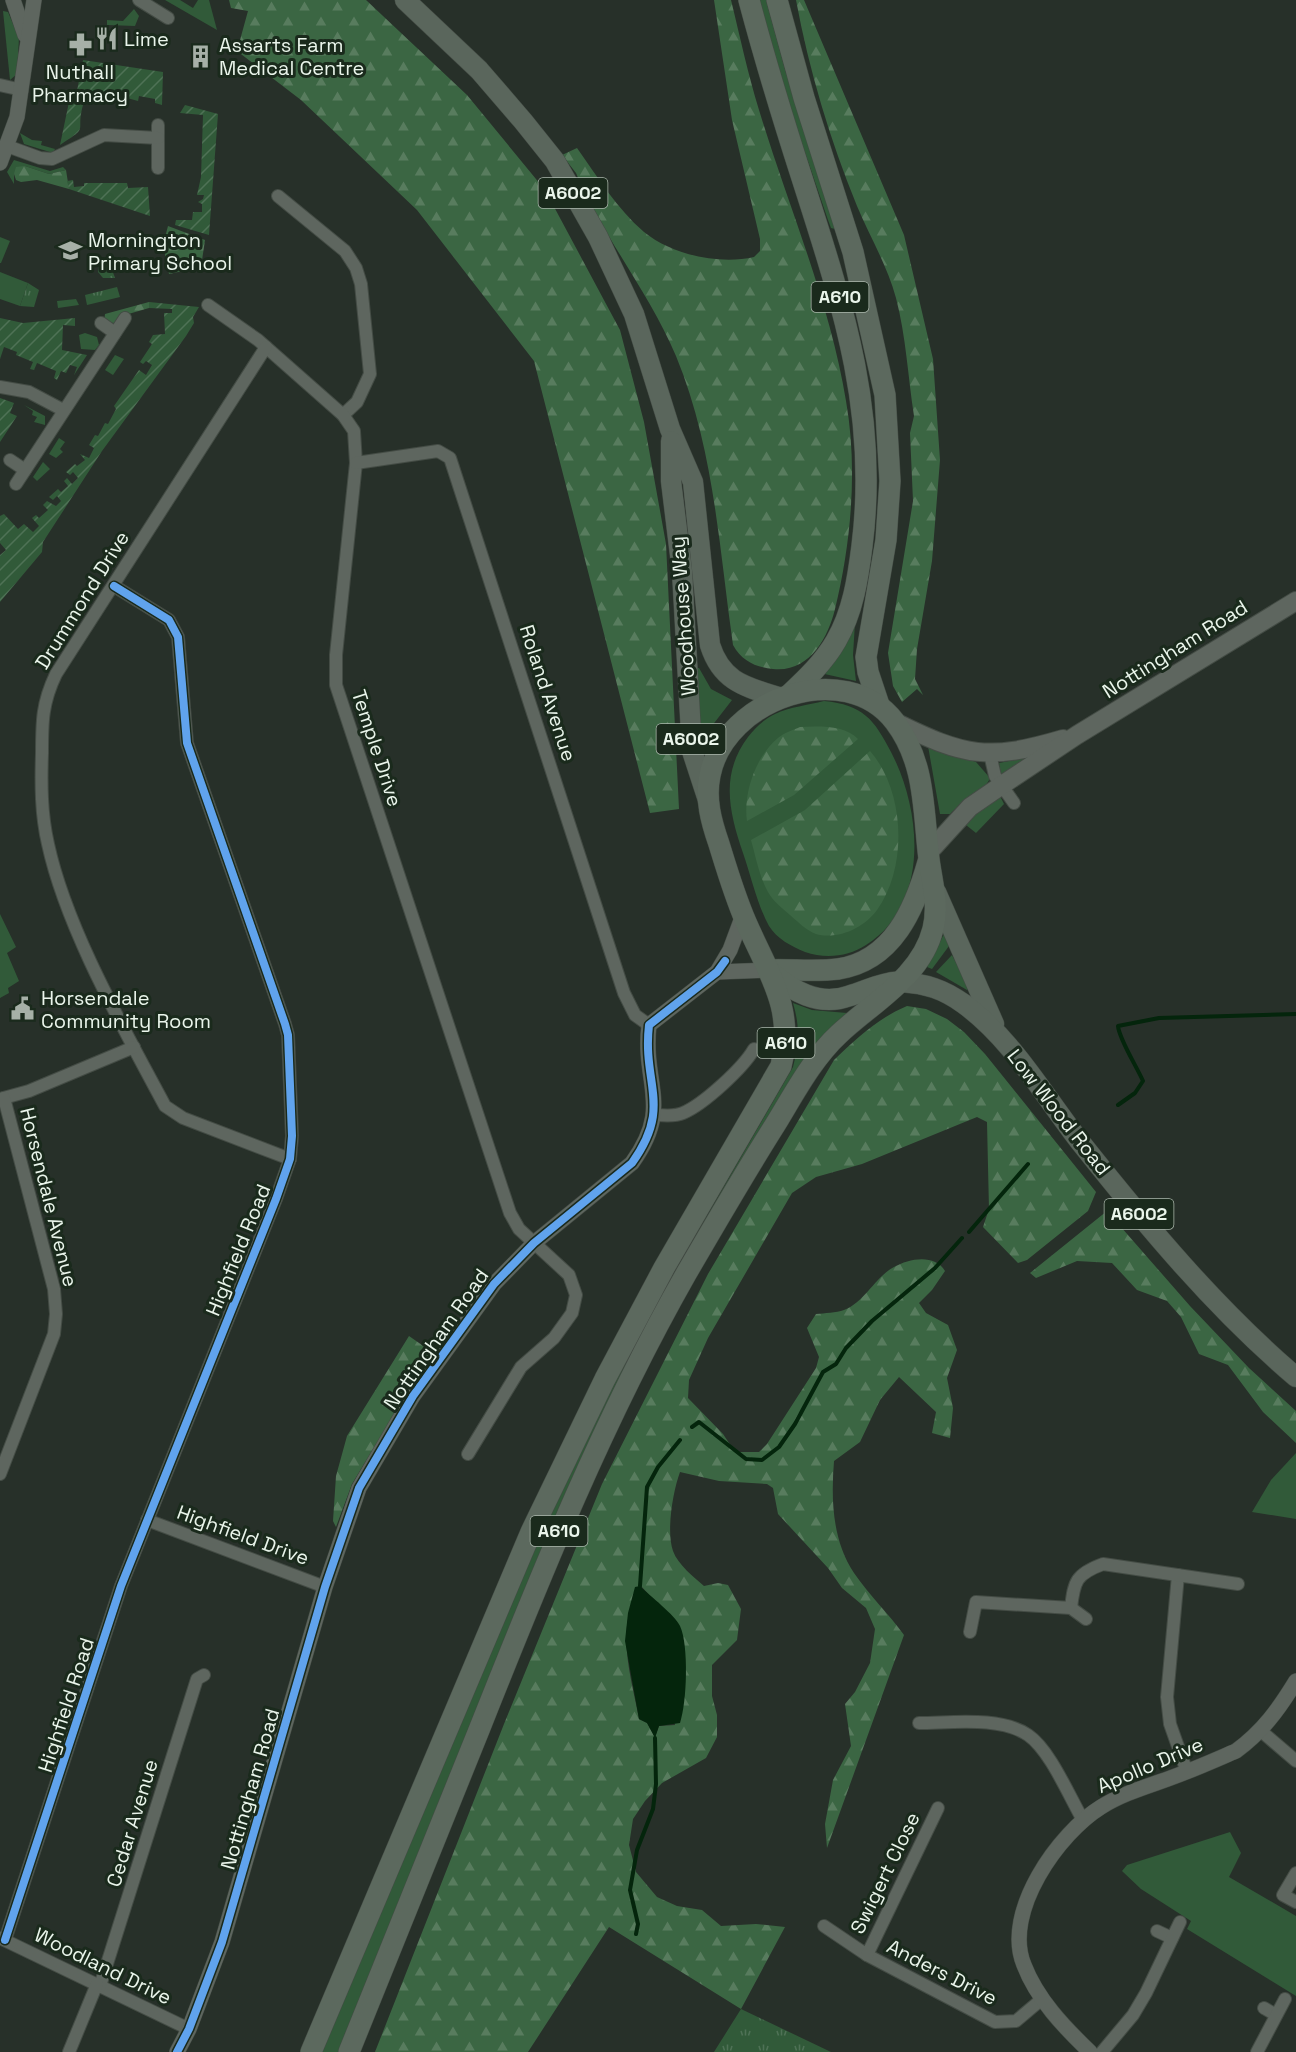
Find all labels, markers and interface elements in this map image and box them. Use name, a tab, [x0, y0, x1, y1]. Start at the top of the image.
restaurant icon: Lime	[93, 26, 119, 52]
place label: Lime	[124, 26, 169, 52]
pharmacy icon: Nuthall Pharmacy	[67, 31, 93, 57]
place label: Assarts Farm Medical Centre	[219, 32, 364, 81]
building icon: Assarts Farm Medical Centre	[188, 43, 214, 69]
place label: Nuthall Pharmacy	[32, 59, 128, 108]
road number: A6002	[538, 178, 608, 208]
place label: Mornington Primary School	[88, 227, 232, 276]
school or university icon: Mornington Primary School	[57, 238, 83, 264]
road number: A610	[812, 282, 868, 312]
street label: Drummond Drive	[29, 526, 135, 674]
street label: Woodhouse Way	[664, 535, 702, 697]
street label: Nottingham Road	[1098, 594, 1252, 704]
street label: Roland Avenue	[514, 621, 582, 765]
street label: Temple Drive	[346, 686, 408, 810]
road number: A6002	[656, 724, 726, 754]
place label: Horsendale Community Room	[41, 985, 211, 1034]
public building icon: Horsendale Community Room	[10, 996, 36, 1022]
road number: A610	[758, 1028, 814, 1058]
street label: Low Wood Road	[1002, 1044, 1116, 1180]
street label: Horsendale Avenue	[14, 1105, 84, 1289]
street label: Highfield Road	[200, 1180, 276, 1320]
road number: A6002	[1104, 1199, 1174, 1229]
street label: Nottingham Road	[378, 1263, 494, 1415]
street label: Highfield Drive	[173, 1499, 313, 1571]
road number: A610	[530, 1516, 588, 1546]
street label: Highfield Road	[32, 1634, 100, 1776]
street label: Nottingham Road	[215, 1705, 285, 1873]
street label: Apollo Drive	[1093, 1731, 1207, 1799]
street label: Cedar Avenue	[100, 1756, 164, 1890]
street label: Swigert Close	[844, 1808, 926, 1938]
street label: Woodland Drive	[30, 1922, 176, 2010]
street label: Anders Drive	[882, 1933, 1002, 2011]

